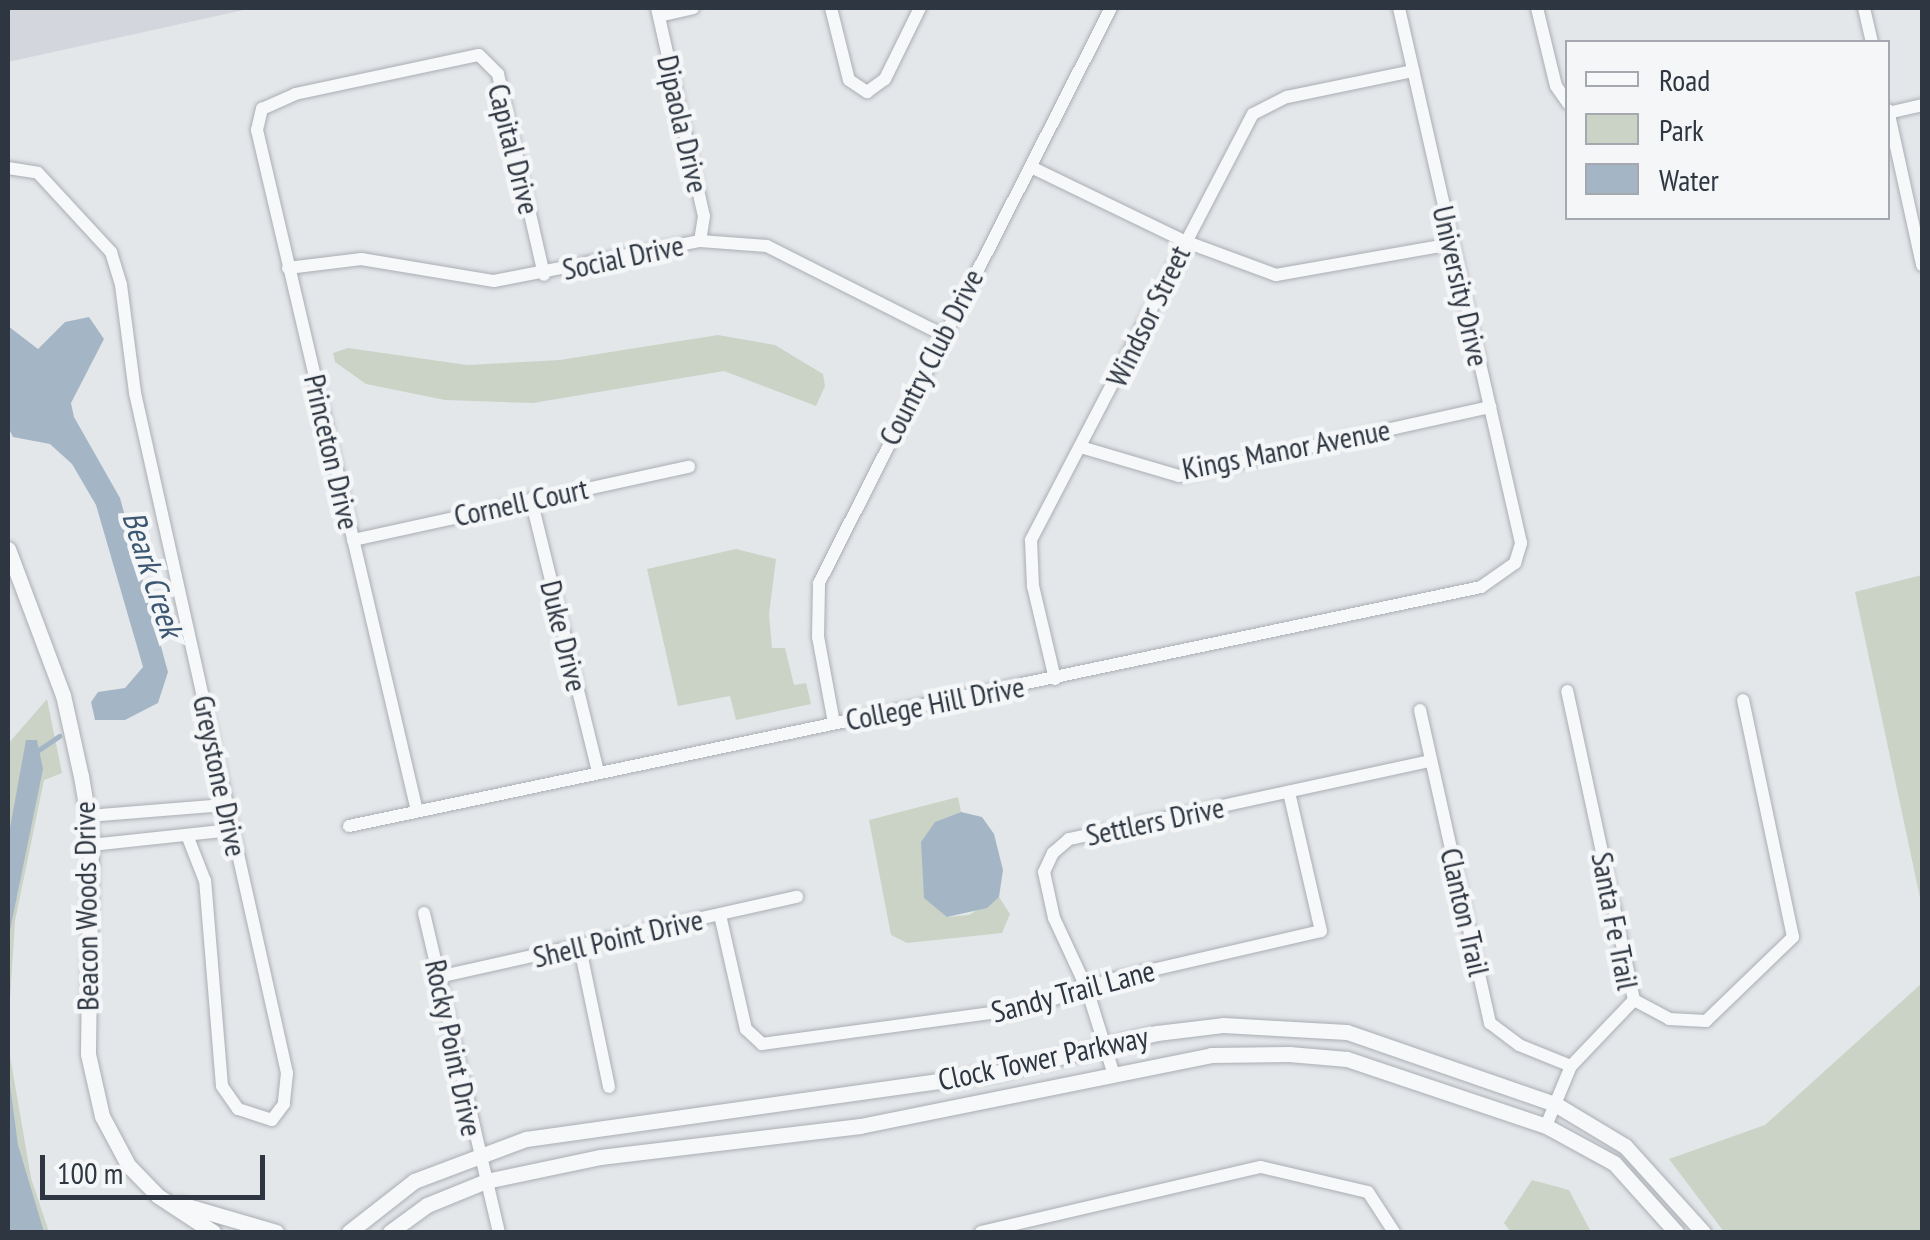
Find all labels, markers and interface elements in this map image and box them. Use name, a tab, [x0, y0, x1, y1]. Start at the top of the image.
legend	[1565, 40, 1890, 220]
street label: Dipaola Drive	[650, 52, 716, 196]
text: Road	[1659, 60, 1710, 99]
street label: Capital Drive	[480, 80, 548, 218]
text: Park	[1659, 110, 1704, 149]
text: Water	[1659, 160, 1719, 199]
street label: University Drive	[1425, 202, 1497, 370]
street label: Social Drive	[559, 227, 687, 287]
street label: Windsor Street	[1098, 240, 1198, 392]
street label: Country Club Drive	[871, 262, 991, 452]
street label: Princeton Drive	[297, 371, 367, 533]
street label: Kings Manor Avenue	[1179, 411, 1393, 487]
street label: Cornell Court	[451, 470, 591, 534]
water label: Beark Creek	[115, 506, 191, 642]
street label: Duke Drive	[533, 577, 595, 695]
street label: College Hill Drive	[843, 668, 1027, 738]
street label: Greystone Drive	[185, 692, 255, 860]
street label: Settlers Drive	[1083, 789, 1227, 853]
street label: Beacon Woods Drive	[66, 801, 106, 1011]
street label: Clanton Trail	[1433, 844, 1497, 980]
street label: Santa Fe Trail	[1584, 849, 1646, 993]
street label: Shell Point Drive	[530, 901, 706, 975]
street label: Sandy Trail Lane	[987, 952, 1159, 1030]
street label: Rocky Point Drive	[418, 956, 490, 1140]
street label: Clock Tower Parkway	[934, 1018, 1152, 1098]
scale bar	[45, 1135, 270, 1197]
text: 100 m	[57, 1153, 123, 1192]

